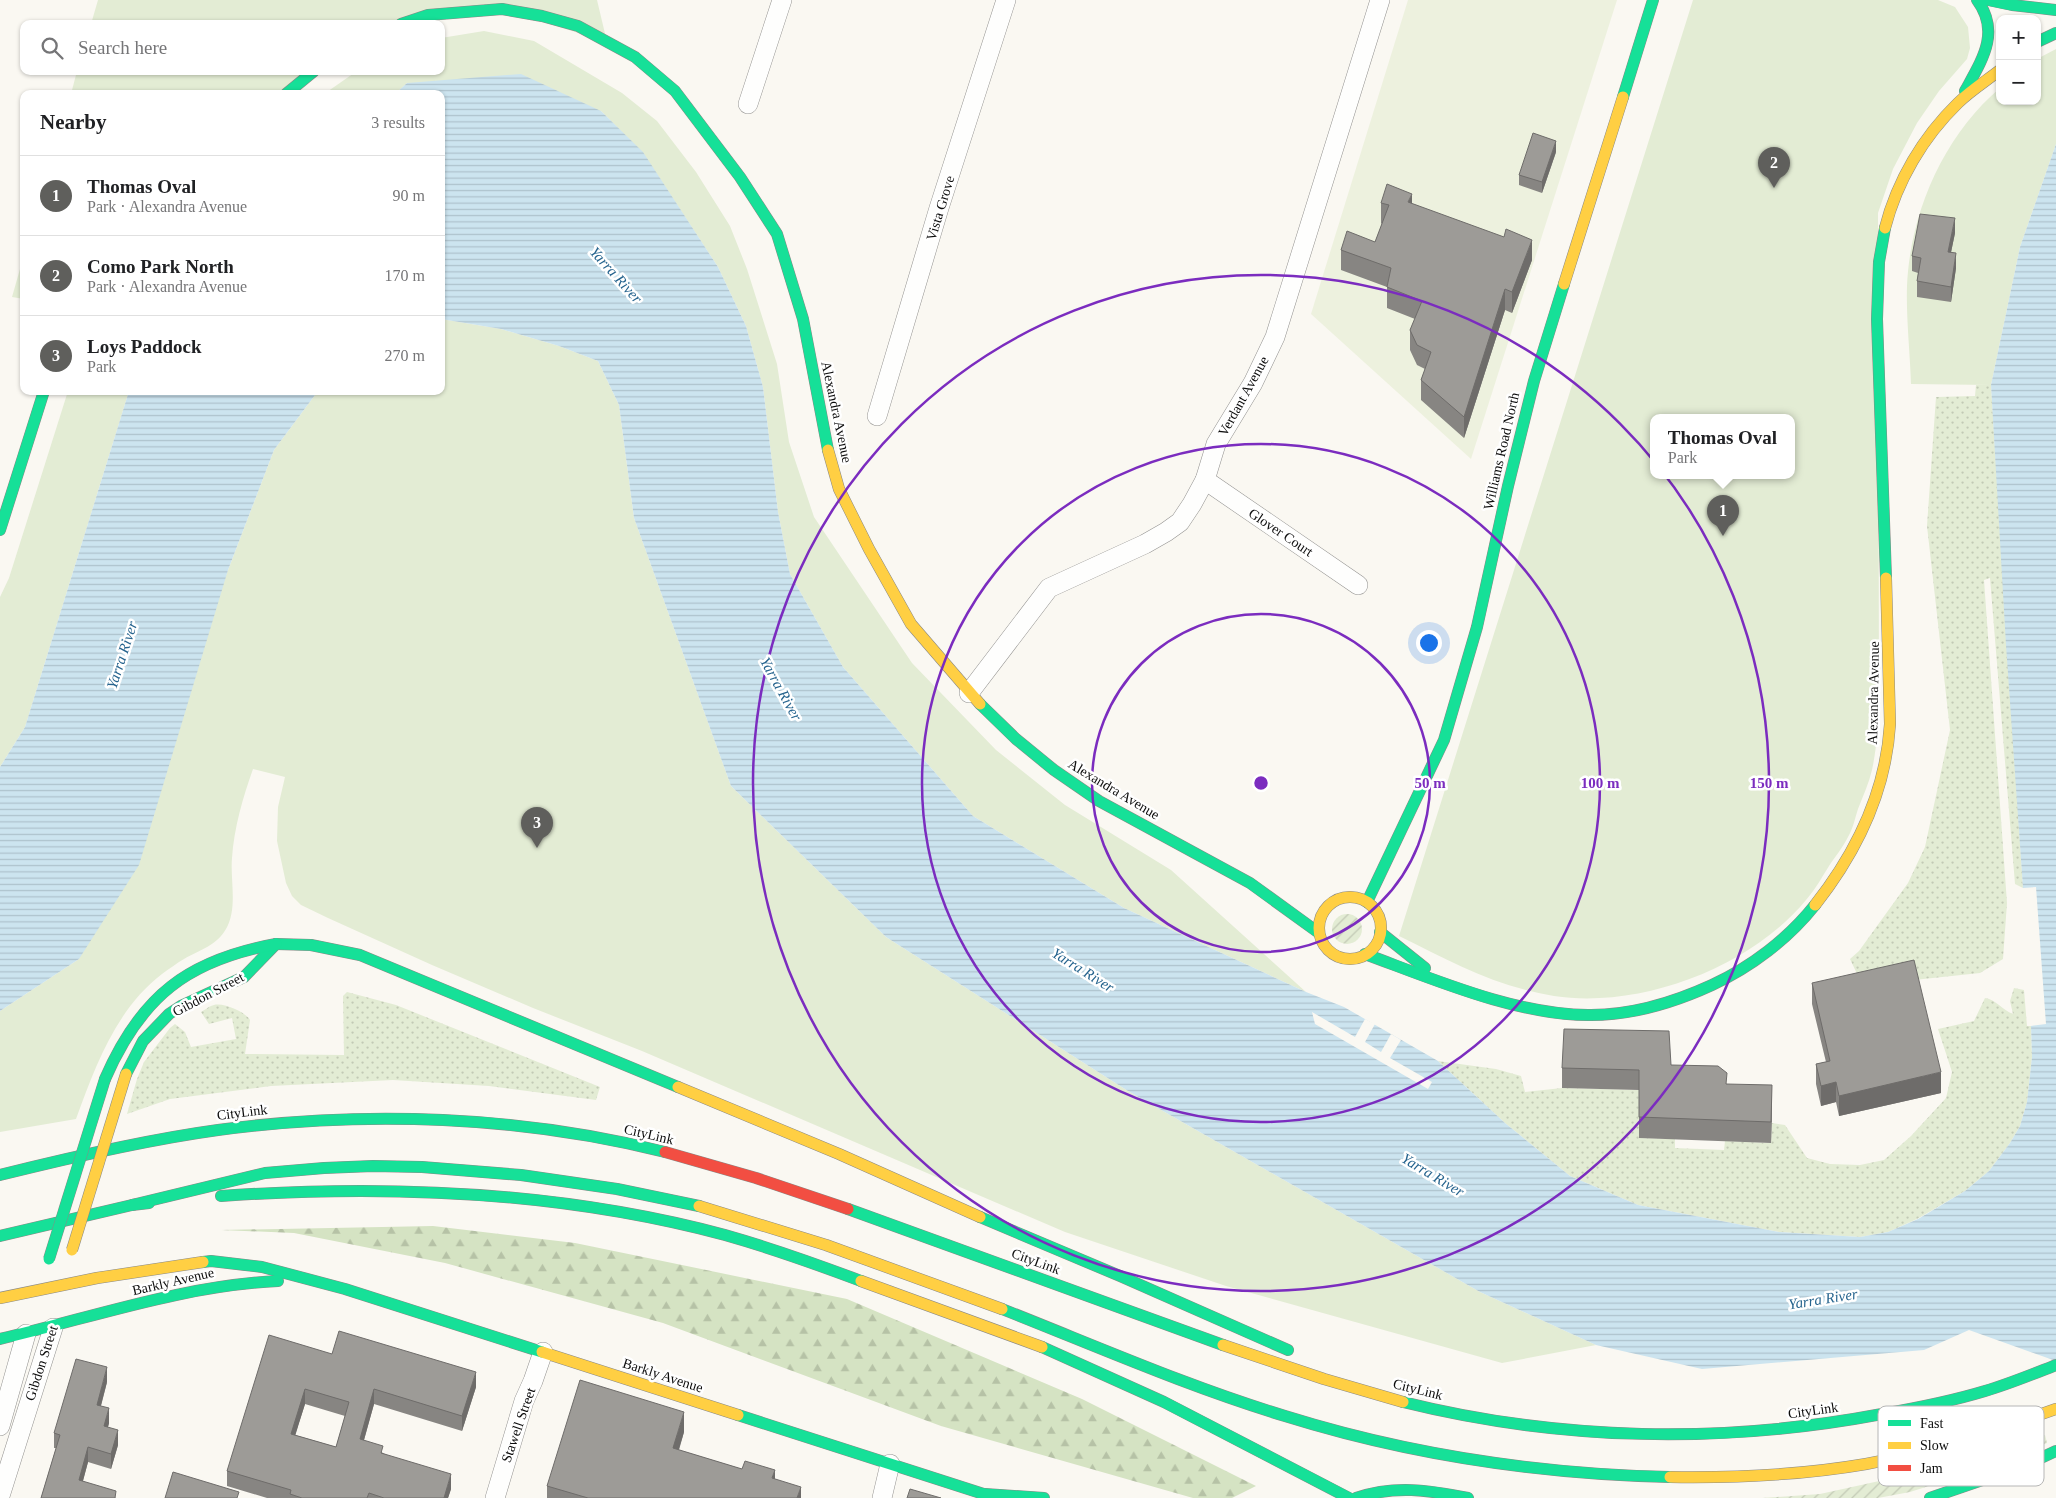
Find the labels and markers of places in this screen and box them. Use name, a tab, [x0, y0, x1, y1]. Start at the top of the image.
pin: 2	[1758, 147, 1790, 188]
pin: 1	[1707, 495, 1739, 536]
centre of rings	[1252, 774, 1270, 792]
pin: 3	[521, 807, 553, 848]

